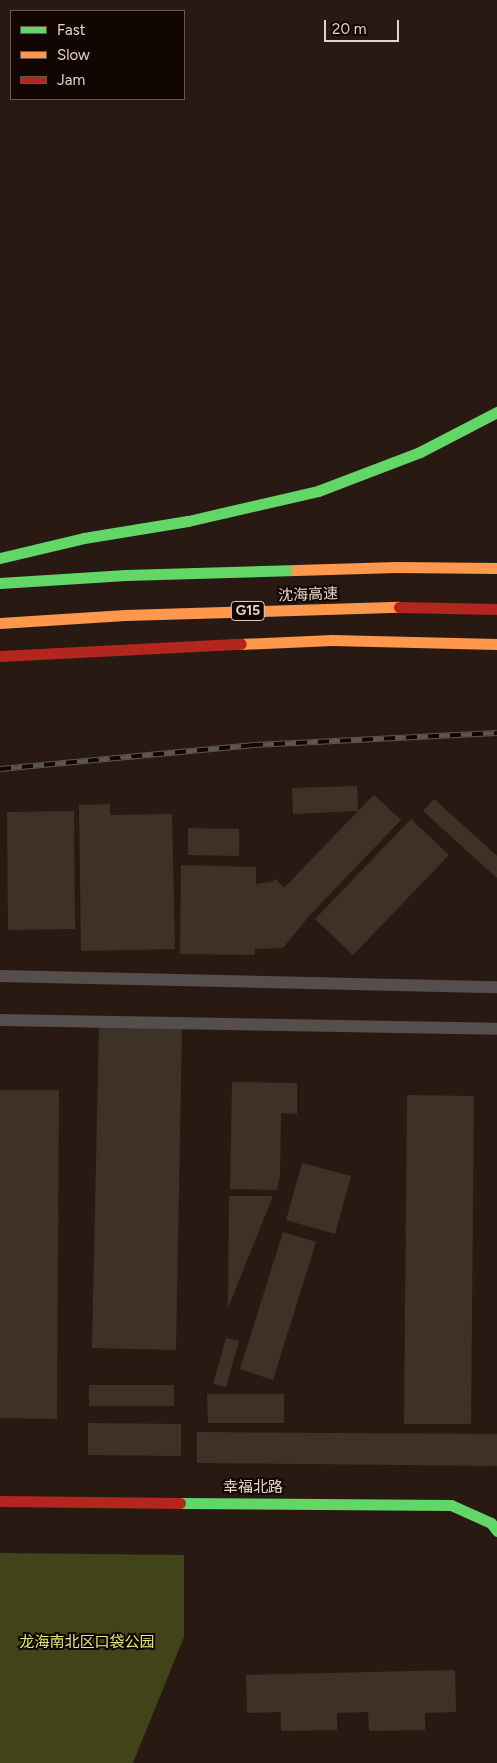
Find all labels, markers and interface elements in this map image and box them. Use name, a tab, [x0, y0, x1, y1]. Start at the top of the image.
legend	[10, 10, 185, 100]
scale bar	[327, 10, 402, 42]
text: 20 m	[332, 20, 366, 38]
text: Fast	[57, 21, 85, 39]
text: Slow	[57, 46, 90, 64]
text: Jam	[57, 71, 85, 89]
street label: 沈海高速	[278, 585, 338, 605]
road number: G15	[230, 600, 266, 622]
street label: 幸福北路	[223, 1479, 283, 1497]
park label: 龙海南北区口袋公园	[20, 1634, 154, 1652]

